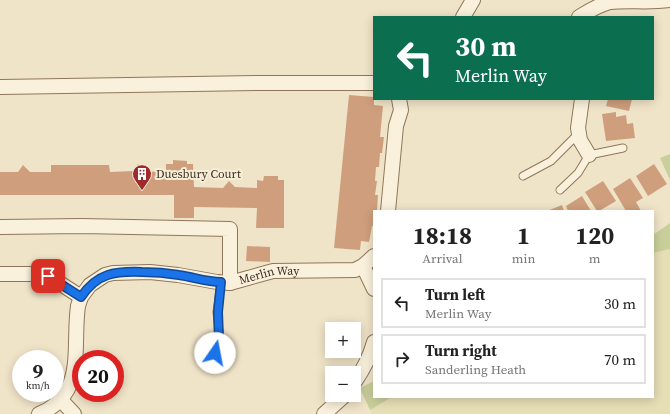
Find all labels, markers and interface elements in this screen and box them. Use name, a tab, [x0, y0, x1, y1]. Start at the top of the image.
text: 30 m	[455, 27, 517, 65]
icon: left	[389, 32, 441, 84]
text: Merlin Way	[455, 63, 547, 88]
building icon: Duesbury Court	[131, 163, 153, 191]
place label: Duesbury Court	[156, 166, 241, 182]
text: 18:18	[413, 219, 472, 252]
text: 1	[517, 219, 530, 252]
text: 120	[575, 219, 614, 252]
text: Arrival	[422, 250, 463, 267]
text: min	[512, 250, 535, 267]
text: m	[589, 250, 601, 267]
pin	[31, 259, 65, 293]
street label: Merlin Way	[237, 263, 300, 288]
icon: arrive	[37, 265, 59, 287]
text: Turn left	[425, 284, 485, 305]
icon: left	[391, 292, 413, 314]
text: 30 m	[604, 293, 636, 314]
text: Merlin Way	[425, 305, 491, 322]
map controls	[325, 322, 361, 402]
button: +	[325, 322, 361, 358]
position arrow	[194, 332, 236, 374]
text: Turn right	[425, 340, 497, 361]
icon: right	[391, 348, 413, 370]
text: 70 m	[604, 349, 636, 370]
speed limit sign: 20	[72, 350, 124, 402]
text: 9	[33, 357, 43, 385]
text: Sanderling Heath	[425, 361, 526, 378]
button: −	[325, 366, 361, 402]
text: km/h	[26, 379, 50, 392]

